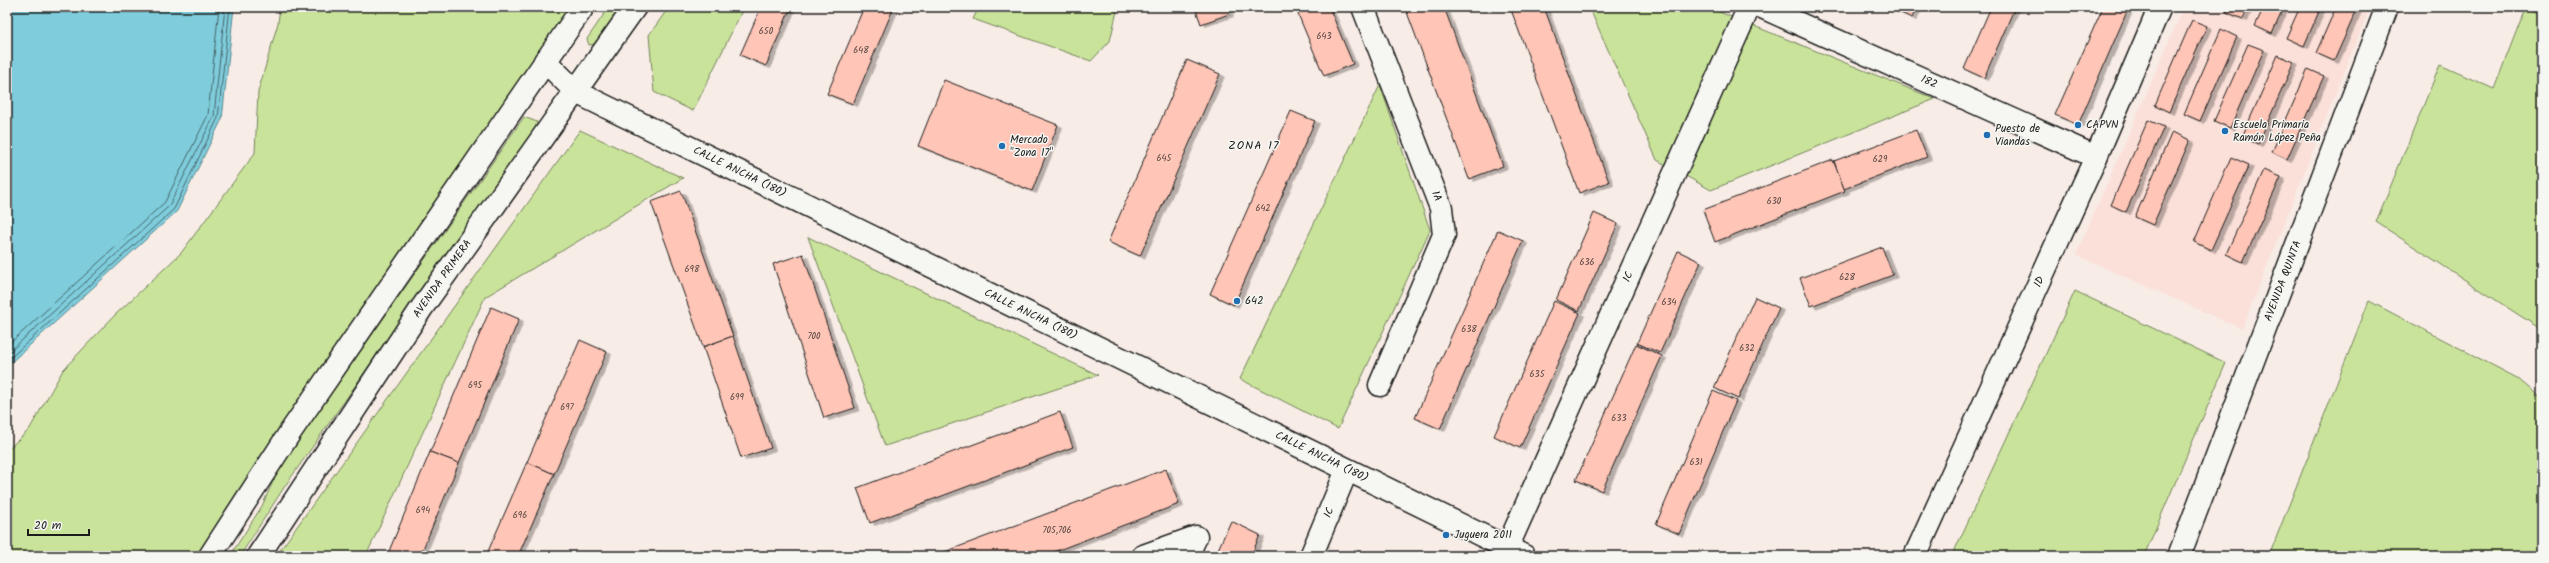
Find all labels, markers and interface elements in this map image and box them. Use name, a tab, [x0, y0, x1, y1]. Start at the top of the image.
house number: 650	[759, 24, 774, 39]
house number: 643	[1316, 29, 1332, 44]
house number: 648	[853, 43, 869, 58]
street label: 182	[1918, 70, 1940, 94]
place label: CAPVN	[2086, 116, 2119, 134]
place label: Escuela Primaria Ramón López Peña	[2233, 116, 2321, 147]
place label: Puesto de Viandas	[1995, 120, 2040, 151]
marker: CAPVN	[2073, 120, 2083, 130]
marker: Escuela Primaria Ramón López Peña	[2220, 126, 2230, 136]
marker: Puesto de Viandas	[1982, 130, 1992, 140]
place label: Mercado "Zona 17"	[1010, 131, 1053, 162]
district label: ZONA 17	[1228, 136, 1280, 155]
marker: Mercado "Zona 17"	[997, 141, 1007, 151]
street label: CALLE ANCHA (180)	[690, 142, 789, 203]
house number: 645	[1157, 151, 1173, 166]
house number: 629	[1873, 152, 1888, 167]
street label: 1A	[1426, 188, 1447, 205]
house number: 630	[1767, 194, 1782, 209]
house number: 642	[1255, 201, 1271, 216]
street label: AVENIDA PRIMERA	[409, 236, 477, 322]
street label: AVENIDA QUINTA	[2260, 238, 2307, 324]
house number: 636	[1579, 255, 1595, 270]
house number: 698	[685, 262, 700, 277]
street label: 1C	[1618, 268, 1639, 285]
house number: 628	[1839, 270, 1855, 285]
street label: 1D	[2029, 273, 2050, 290]
street label: CALLE ANCHA (180)	[981, 284, 1080, 345]
place label: 642	[1245, 292, 1264, 310]
house number: 634	[1661, 295, 1677, 310]
marker: 642	[1232, 296, 1242, 306]
house number: 638	[1461, 322, 1477, 337]
house number: 700	[807, 329, 821, 344]
house number: 632	[1739, 341, 1755, 356]
house number: 635	[1530, 367, 1546, 382]
house number: 695	[468, 378, 483, 393]
house number: 699	[730, 390, 744, 405]
house number: 697	[560, 400, 575, 415]
house number: 633	[1611, 411, 1627, 426]
street label: CALLE ANCHA (180)	[1272, 426, 1371, 487]
house number: 631	[1690, 455, 1703, 470]
house number: 694	[416, 503, 430, 518]
street label: 1C	[1319, 504, 1340, 521]
house number: 696	[513, 508, 527, 523]
scale bar	[28, 511, 89, 537]
text: 20 m	[34, 516, 62, 535]
house number: 705,706	[1042, 523, 1072, 538]
place label: Juguera 2011	[1454, 526, 1512, 544]
marker: Juguera 2011	[1441, 530, 1451, 540]

